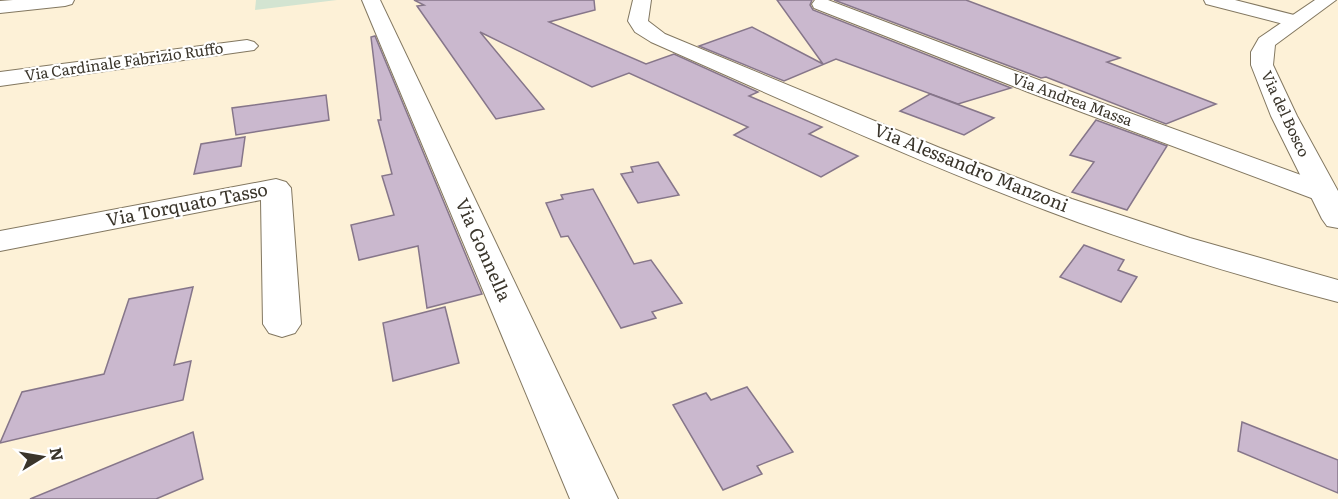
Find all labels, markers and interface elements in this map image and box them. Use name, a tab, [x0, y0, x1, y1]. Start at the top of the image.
street label: Via Cardinale Fabrizio Ruffo	[23, 35, 225, 86]
street label: Via Andrea Massa	[1009, 66, 1137, 131]
street label: Via del Bosco	[1256, 66, 1317, 161]
street label: Via Alessandro Manzoni	[870, 115, 1073, 218]
street label: Via Torquato Tasso	[104, 175, 270, 232]
street label: Via Gonnella	[450, 193, 519, 306]
north arrow	[12, 427, 72, 487]
text: N	[45, 445, 71, 463]

